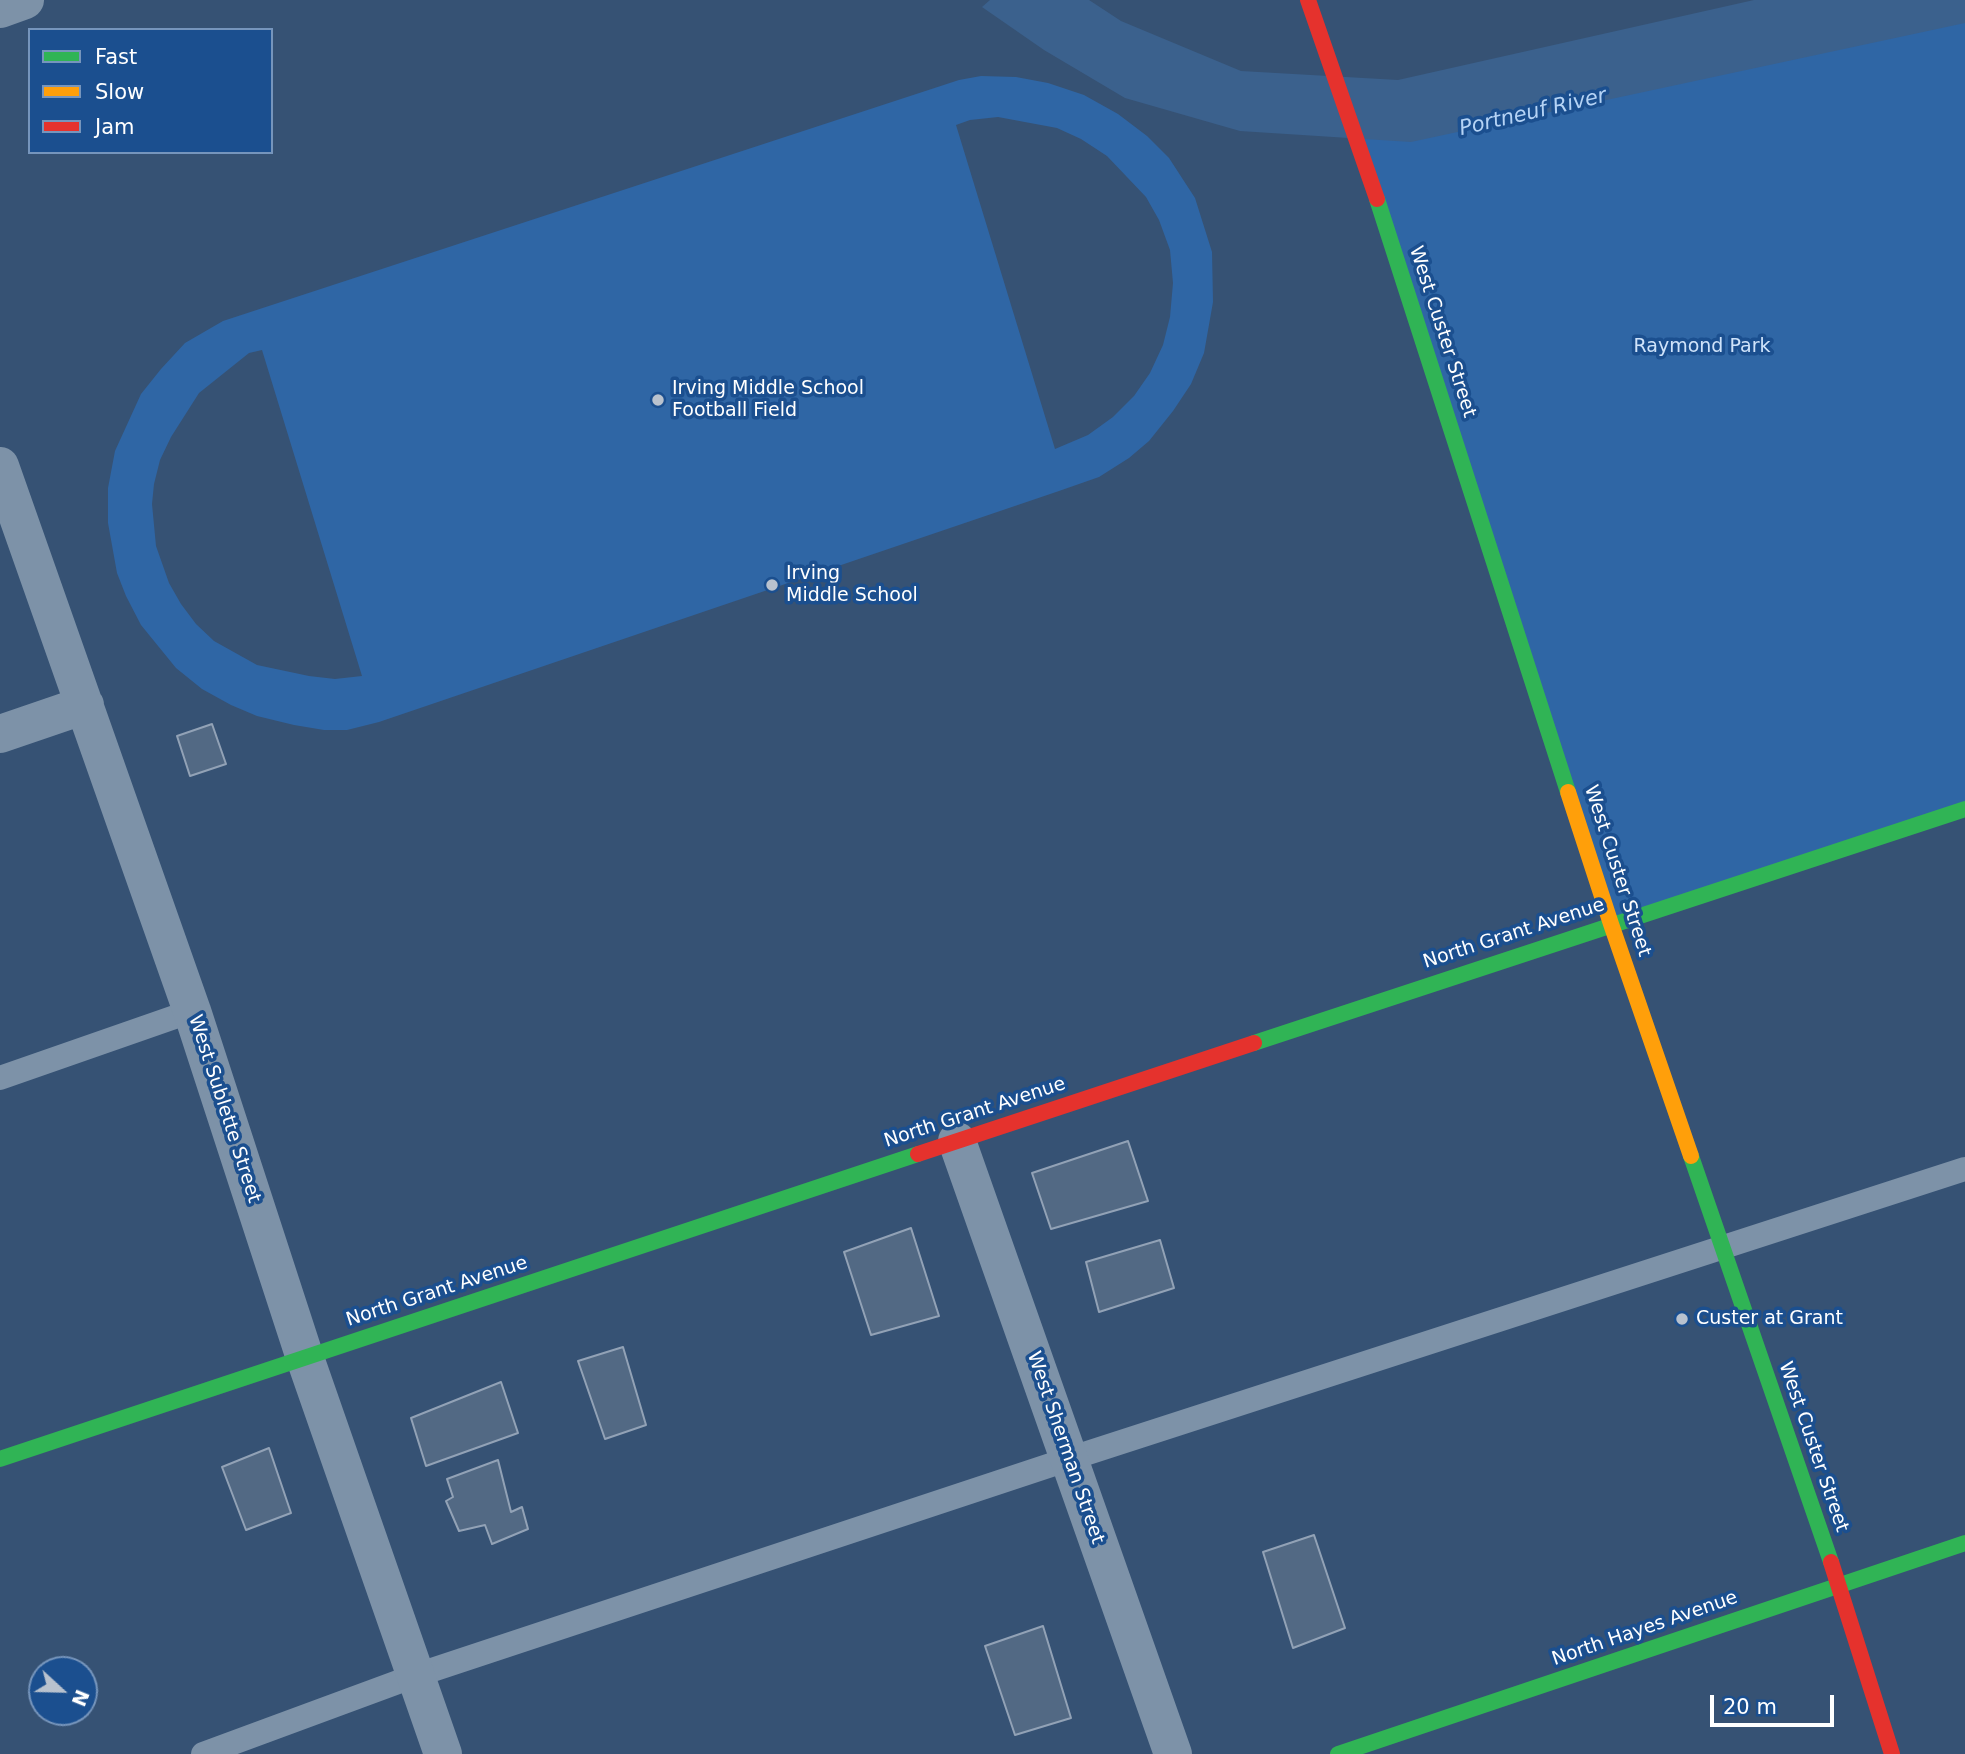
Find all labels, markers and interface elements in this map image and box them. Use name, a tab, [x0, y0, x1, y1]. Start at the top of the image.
legend	[28, 28, 273, 154]
text: Fast	[95, 45, 137, 69]
text: Slow	[95, 80, 144, 104]
water label: Portneuf River	[1457, 84, 1609, 142]
text: Jam	[95, 115, 135, 139]
street label: West Custer Street	[1404, 244, 1480, 420]
park label: Raymond Park	[1633, 336, 1771, 358]
place label: Irving Middle School Football Field	[672, 378, 864, 422]
marker: Irving Middle School Football Field	[650, 392, 666, 408]
place label: Irving Middle School	[786, 563, 918, 607]
marker: Irving Middle School	[764, 577, 780, 593]
street label: West Custer Street	[1579, 783, 1655, 959]
street label: North Grant Avenue	[1420, 894, 1608, 974]
street label: West Sublette Street	[183, 1012, 265, 1206]
street label: North Grant Avenue	[881, 1073, 1069, 1153]
street label: North Grant Avenue	[343, 1252, 531, 1332]
place label: Custer at Grant	[1696, 1308, 1843, 1330]
marker: Custer at Grant	[1674, 1311, 1690, 1327]
street label: West Sherman Street	[1021, 1349, 1109, 1547]
street label: West Custer Street	[1773, 1359, 1853, 1535]
street label: North Hayes Avenue	[1549, 1587, 1741, 1671]
north arrow	[28, 1656, 98, 1726]
scale bar	[1713, 1680, 1837, 1724]
text: N	[67, 1687, 94, 1710]
text: 20 m	[1723, 1695, 1777, 1719]

